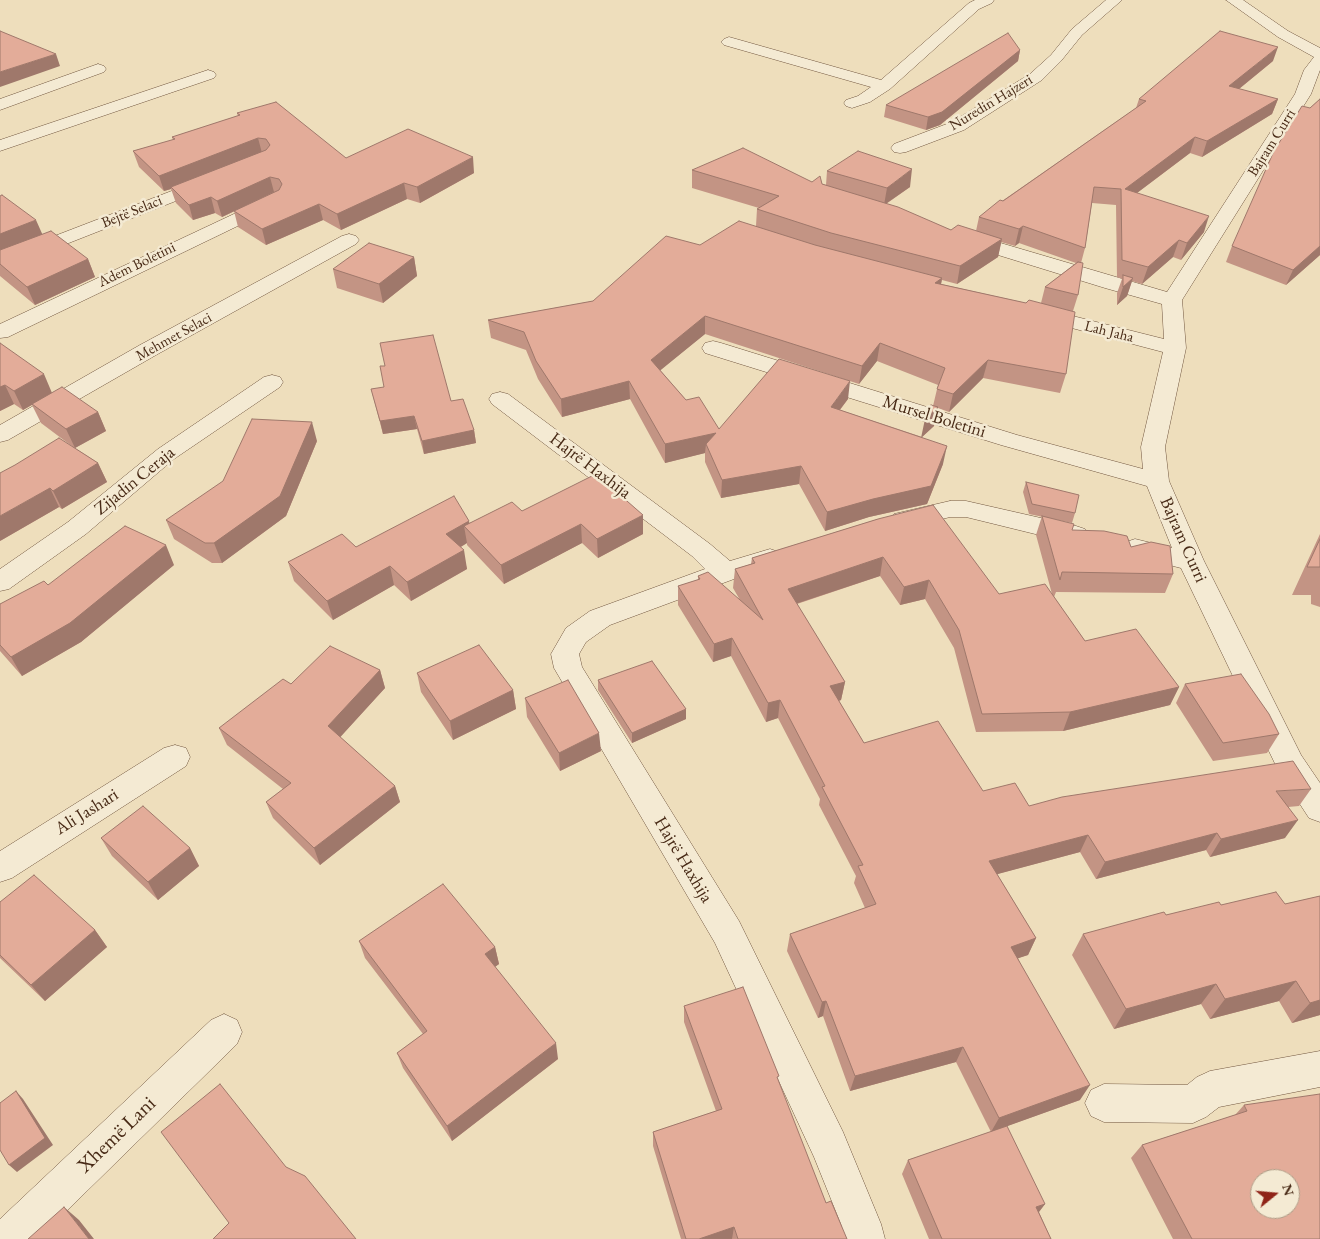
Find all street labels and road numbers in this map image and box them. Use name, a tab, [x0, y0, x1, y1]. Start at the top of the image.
street label: Nuredin Hajzeri	[946, 71, 1036, 135]
street label: Bajram Curri	[1244, 106, 1300, 180]
street label: Bejtë Selaci	[99, 192, 165, 232]
street label: Adem Boletini	[95, 239, 179, 291]
street label: Mehmet Selaci	[133, 309, 215, 365]
street label: Lah Jaha	[1082, 317, 1136, 347]
street label: Mursel Boletini	[880, 391, 988, 443]
street label: Hajrë Haxhija	[545, 428, 635, 504]
street label: Zijadin Ceraja	[90, 442, 180, 520]
street label: Bajram Curri	[1155, 494, 1211, 586]
street label: Ali Jashari	[51, 784, 123, 840]
street label: Hajrë Haxhija	[649, 813, 717, 907]
street label: Xhemë Lani	[72, 1091, 162, 1179]

